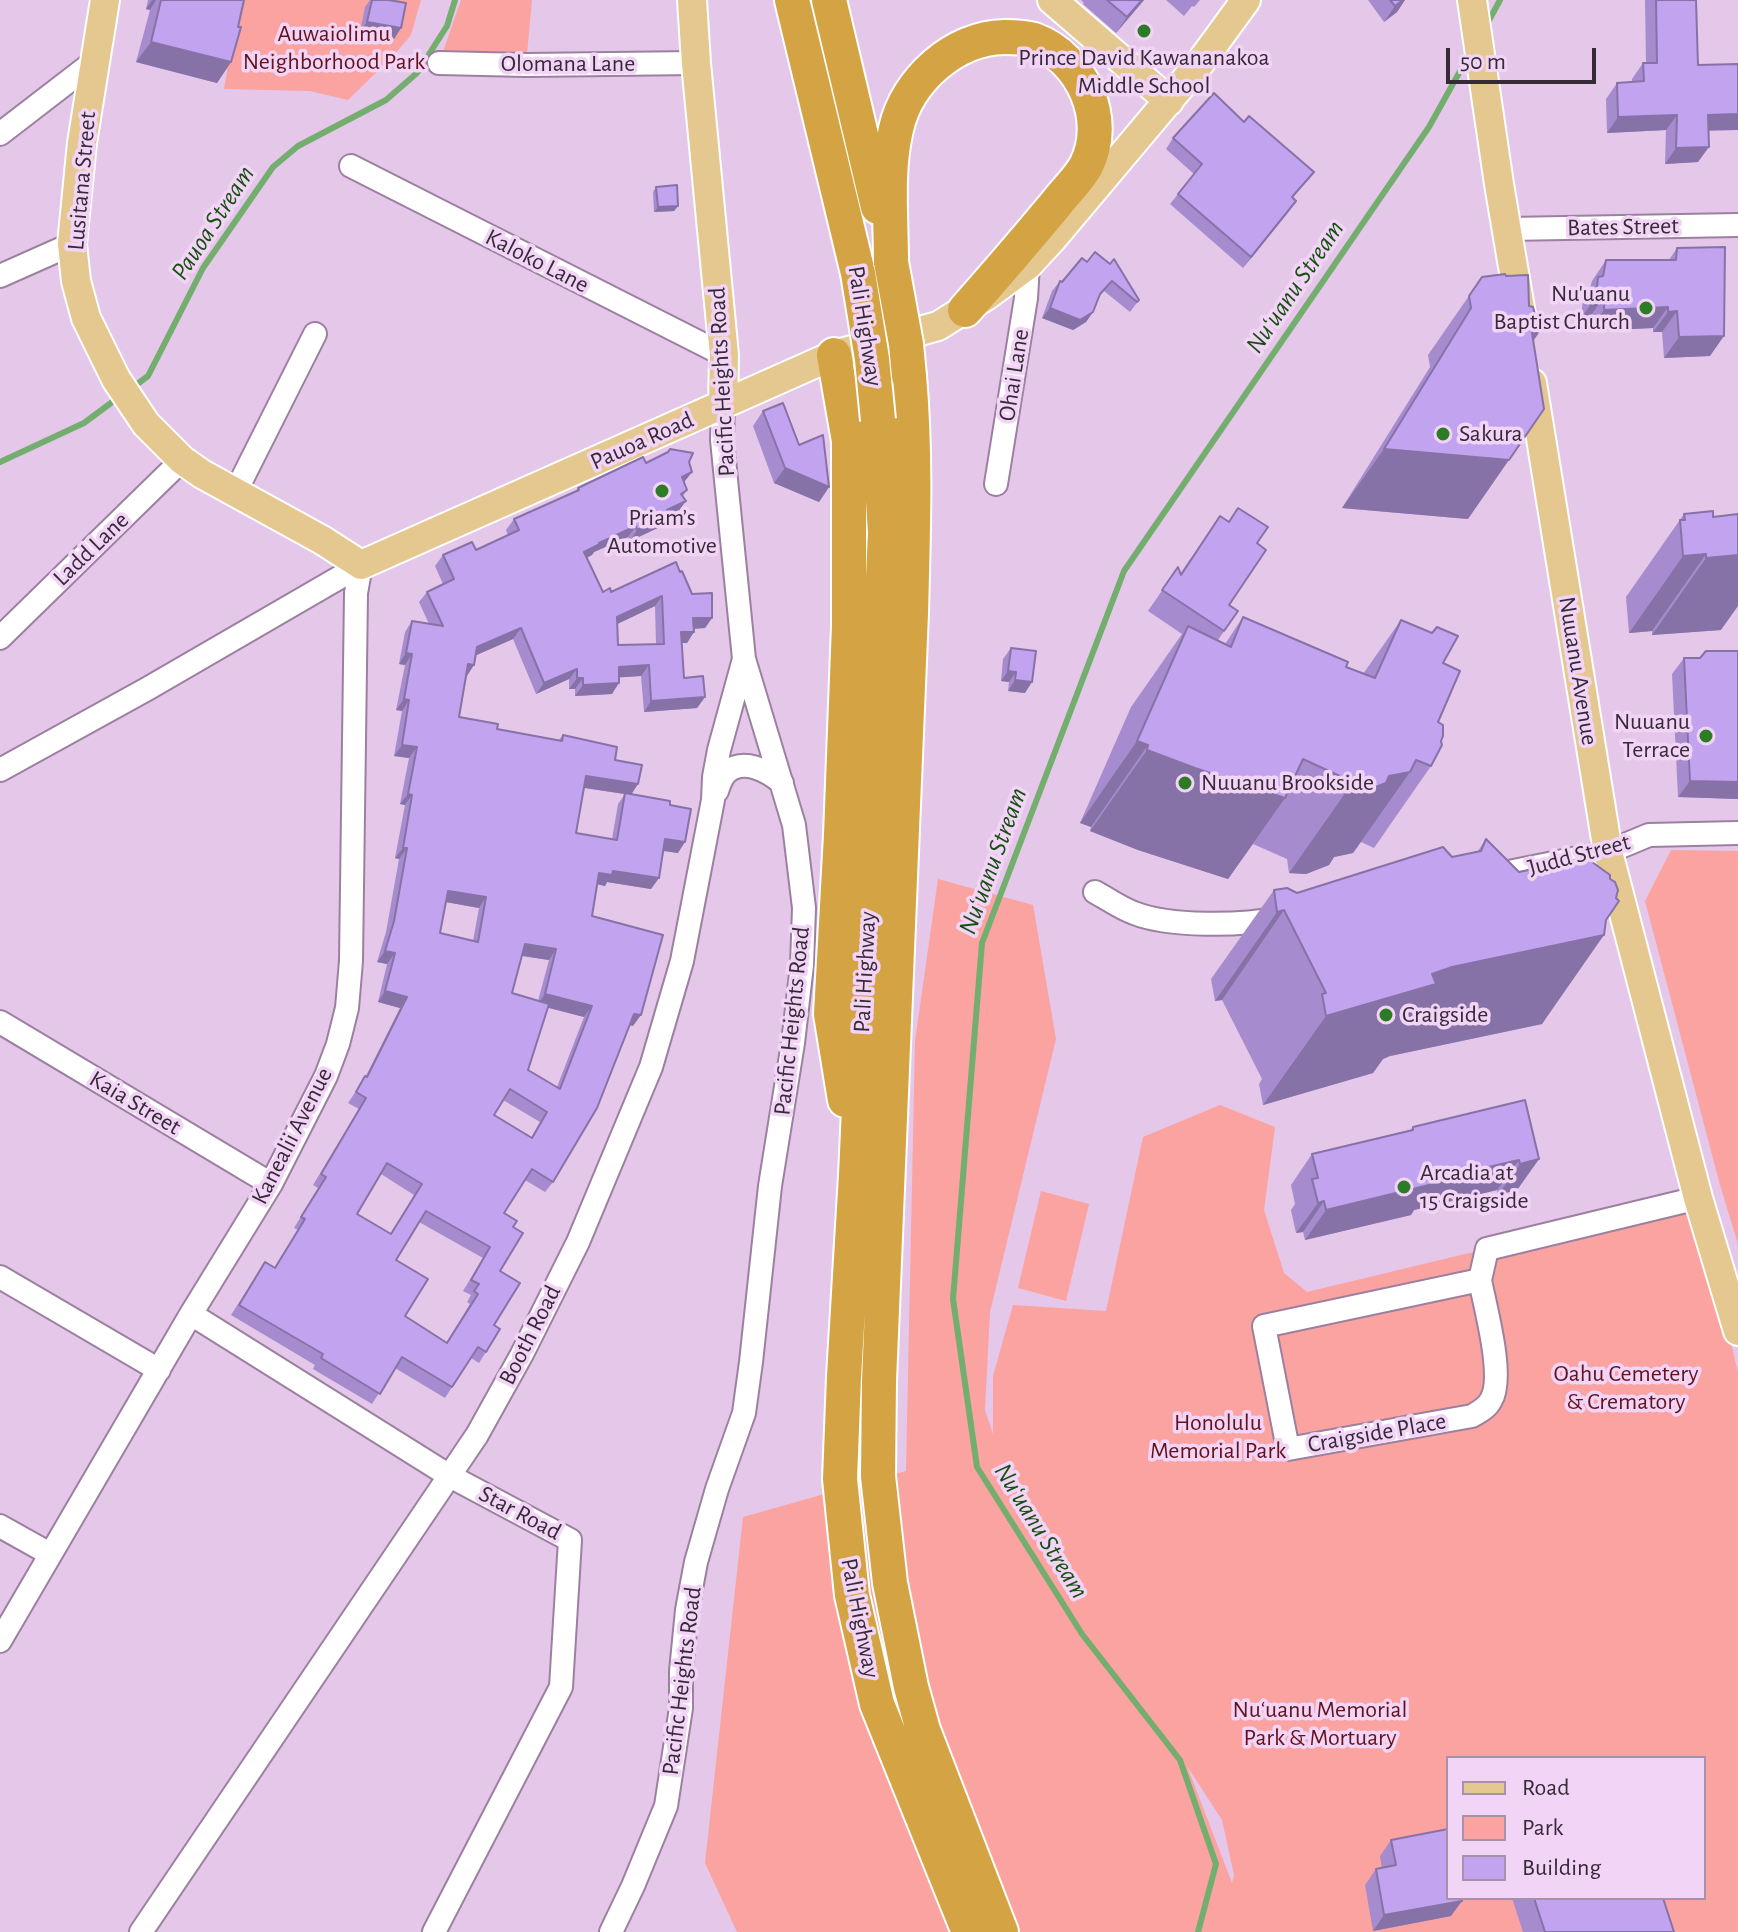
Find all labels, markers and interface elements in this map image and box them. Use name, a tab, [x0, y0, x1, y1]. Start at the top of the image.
park label: Auwaiolimu Neighborhood Park	[243, 20, 425, 76]
marker: Prince David Kawananakoa Middle School	[1135, 22, 1153, 40]
scale bar	[1450, 32, 1600, 82]
place label: Prince David Kawananakoa Middle School	[1018, 44, 1270, 100]
street label: Olomana Lane	[501, 50, 635, 78]
text: 50 m	[1460, 50, 1506, 74]
street label: Lusitana Street	[62, 110, 102, 252]
water label: Pauoa Stream	[164, 160, 262, 286]
street label: Bates Street	[1567, 212, 1679, 242]
water label: Nuʻuanu Stream	[1239, 215, 1351, 359]
street label: Kaloko Lane	[480, 223, 594, 299]
street label: Pali Highway	[841, 264, 889, 388]
place label: Nu'uanu Baptist Church	[1493, 280, 1630, 336]
street label: Pacific Heights Road	[703, 287, 741, 477]
marker: Nu'uanu Baptist Church	[1637, 299, 1655, 317]
street label: Ohai Lane	[993, 327, 1035, 423]
street label: Pauoa Road	[586, 406, 698, 476]
place label: Sakura	[1459, 420, 1522, 448]
marker: Sakura	[1434, 425, 1452, 443]
marker: Priam’s Automotive	[653, 482, 671, 500]
place label: Priam’s Automotive	[607, 504, 717, 560]
street label: Ladd Lane	[47, 506, 135, 592]
street label: Nuuanu Avenue	[1552, 595, 1604, 747]
place label: Nuuanu Terrace	[1614, 708, 1690, 764]
marker: Nuuanu Terrace	[1697, 727, 1715, 745]
place label: Nuuanu Brookside	[1201, 769, 1374, 797]
marker: Nuuanu Brookside	[1176, 774, 1194, 792]
water label: Nuʻuanu Stream	[952, 783, 1034, 939]
street label: Judd Street	[1525, 828, 1633, 882]
street label: Pali Highway	[847, 911, 883, 1033]
street label: Pacific Heights Road	[768, 925, 816, 1117]
place label: Craigside	[1402, 1001, 1488, 1029]
marker: Craigside	[1377, 1006, 1395, 1024]
street label: Kanealii Avenue	[245, 1063, 339, 1209]
street label: Kaia Street	[84, 1065, 186, 1141]
place label: Arcadia at 15 Craigside	[1420, 1159, 1529, 1215]
marker: Arcadia at 15 Craigside	[1395, 1178, 1413, 1196]
street label: Booth Road	[493, 1280, 567, 1390]
park label: Oahu Cemetery & Crematory	[1553, 1360, 1699, 1416]
street label: Craigside Place	[1306, 1407, 1448, 1459]
park label: Honolulu Memorial Park	[1150, 1409, 1286, 1465]
water label: Nuʻuanu Stream	[987, 1458, 1095, 1604]
street label: Star Road	[474, 1479, 566, 1547]
street label: Pali Highway	[834, 1556, 886, 1680]
street label: Pacific Heights Road	[656, 1585, 708, 1777]
park label: Nuʻuanu Memorial Park & Mortuary	[1233, 1696, 1407, 1752]
legend	[1446, 1756, 1706, 1900]
text: Road	[1522, 1776, 1570, 1800]
text: Park	[1522, 1816, 1563, 1840]
text: Building	[1522, 1856, 1601, 1880]

